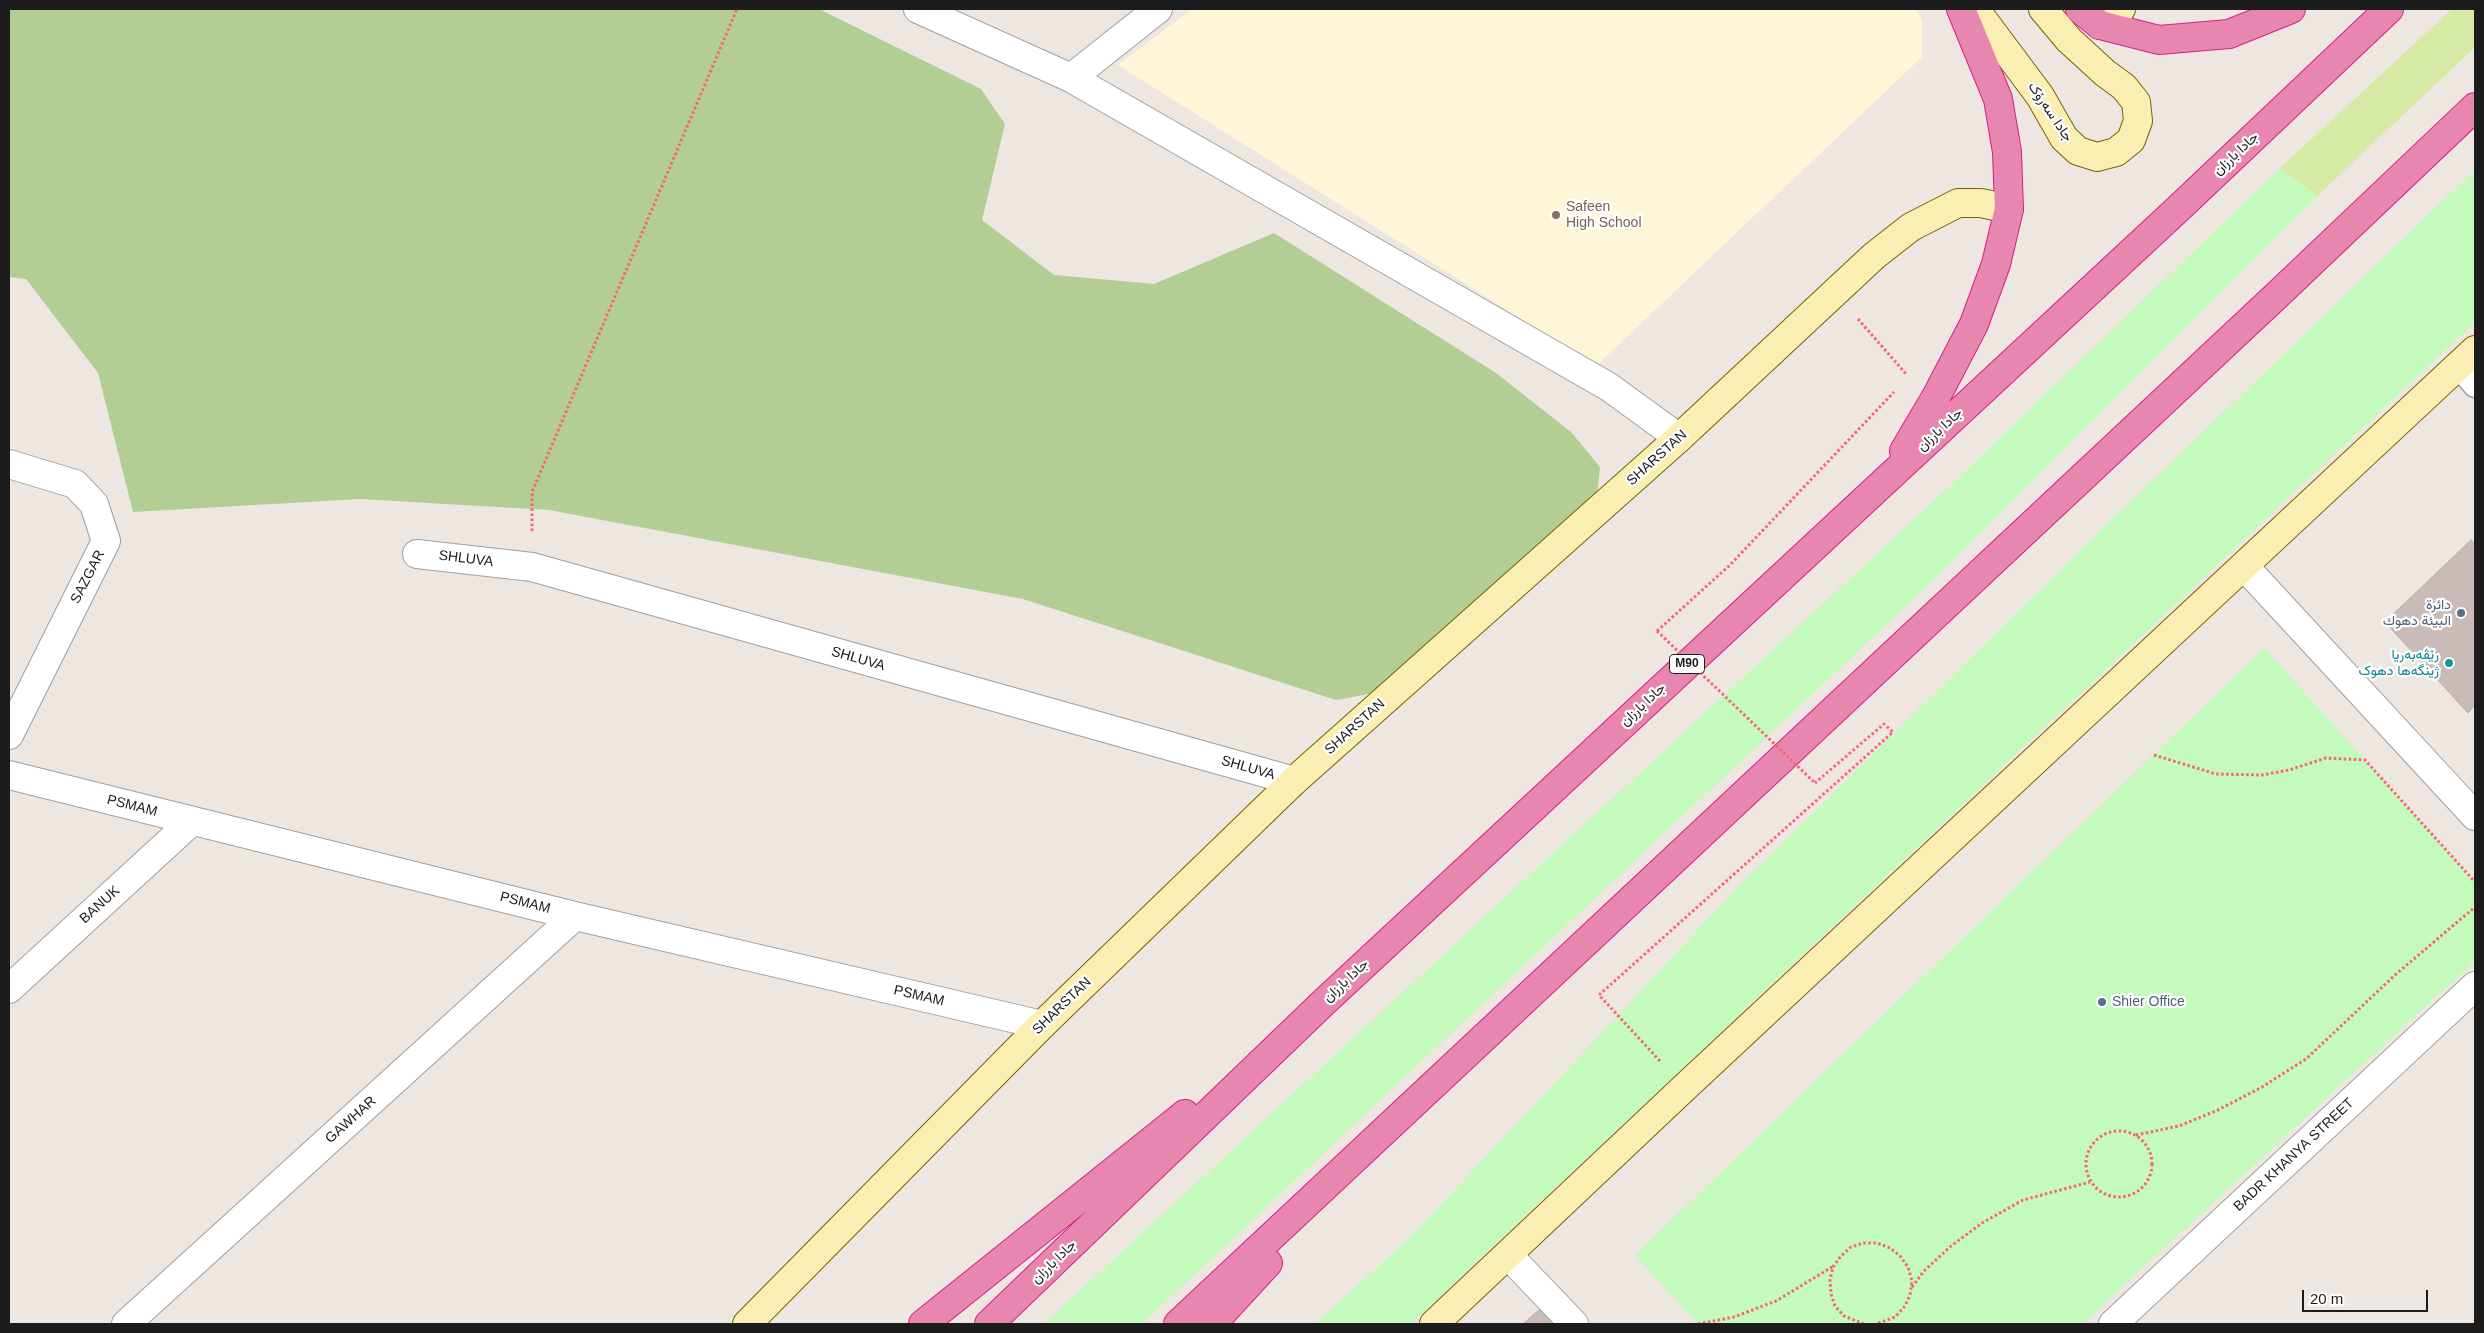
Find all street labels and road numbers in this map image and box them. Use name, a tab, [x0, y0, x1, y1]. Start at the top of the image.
street label: جادا سەرۆک	[2024, 79, 2076, 145]
street label: جادا بارزان	[2210, 129, 2262, 179]
street label: جادا بارزان	[1914, 405, 1966, 455]
street label: SHARSTAN	[1623, 427, 1691, 489]
street label: SHLUVA	[438, 547, 494, 571]
street label: SAZGAR	[67, 548, 109, 606]
street label: SHLUVA	[829, 643, 887, 675]
road number: M90	[1670, 654, 1704, 674]
street label: جادا بارزان	[1617, 680, 1669, 730]
street label: SHARSTAN	[1321, 696, 1389, 758]
street label: SHLUVA	[1219, 752, 1277, 784]
street label: PSMAM	[105, 792, 159, 820]
street label: BANUK	[76, 883, 124, 927]
street label: PSMAM	[498, 889, 552, 917]
street label: جادا بارزان	[1320, 956, 1372, 1006]
street label: SHARSTAN	[1029, 974, 1095, 1038]
street label: PSMAM	[892, 982, 946, 1010]
street label: GAWHAR	[322, 1093, 380, 1147]
street label: BADR KHANYA STREET	[2230, 1095, 2358, 1215]
street label: جادا بارزان	[1028, 1237, 1080, 1287]

